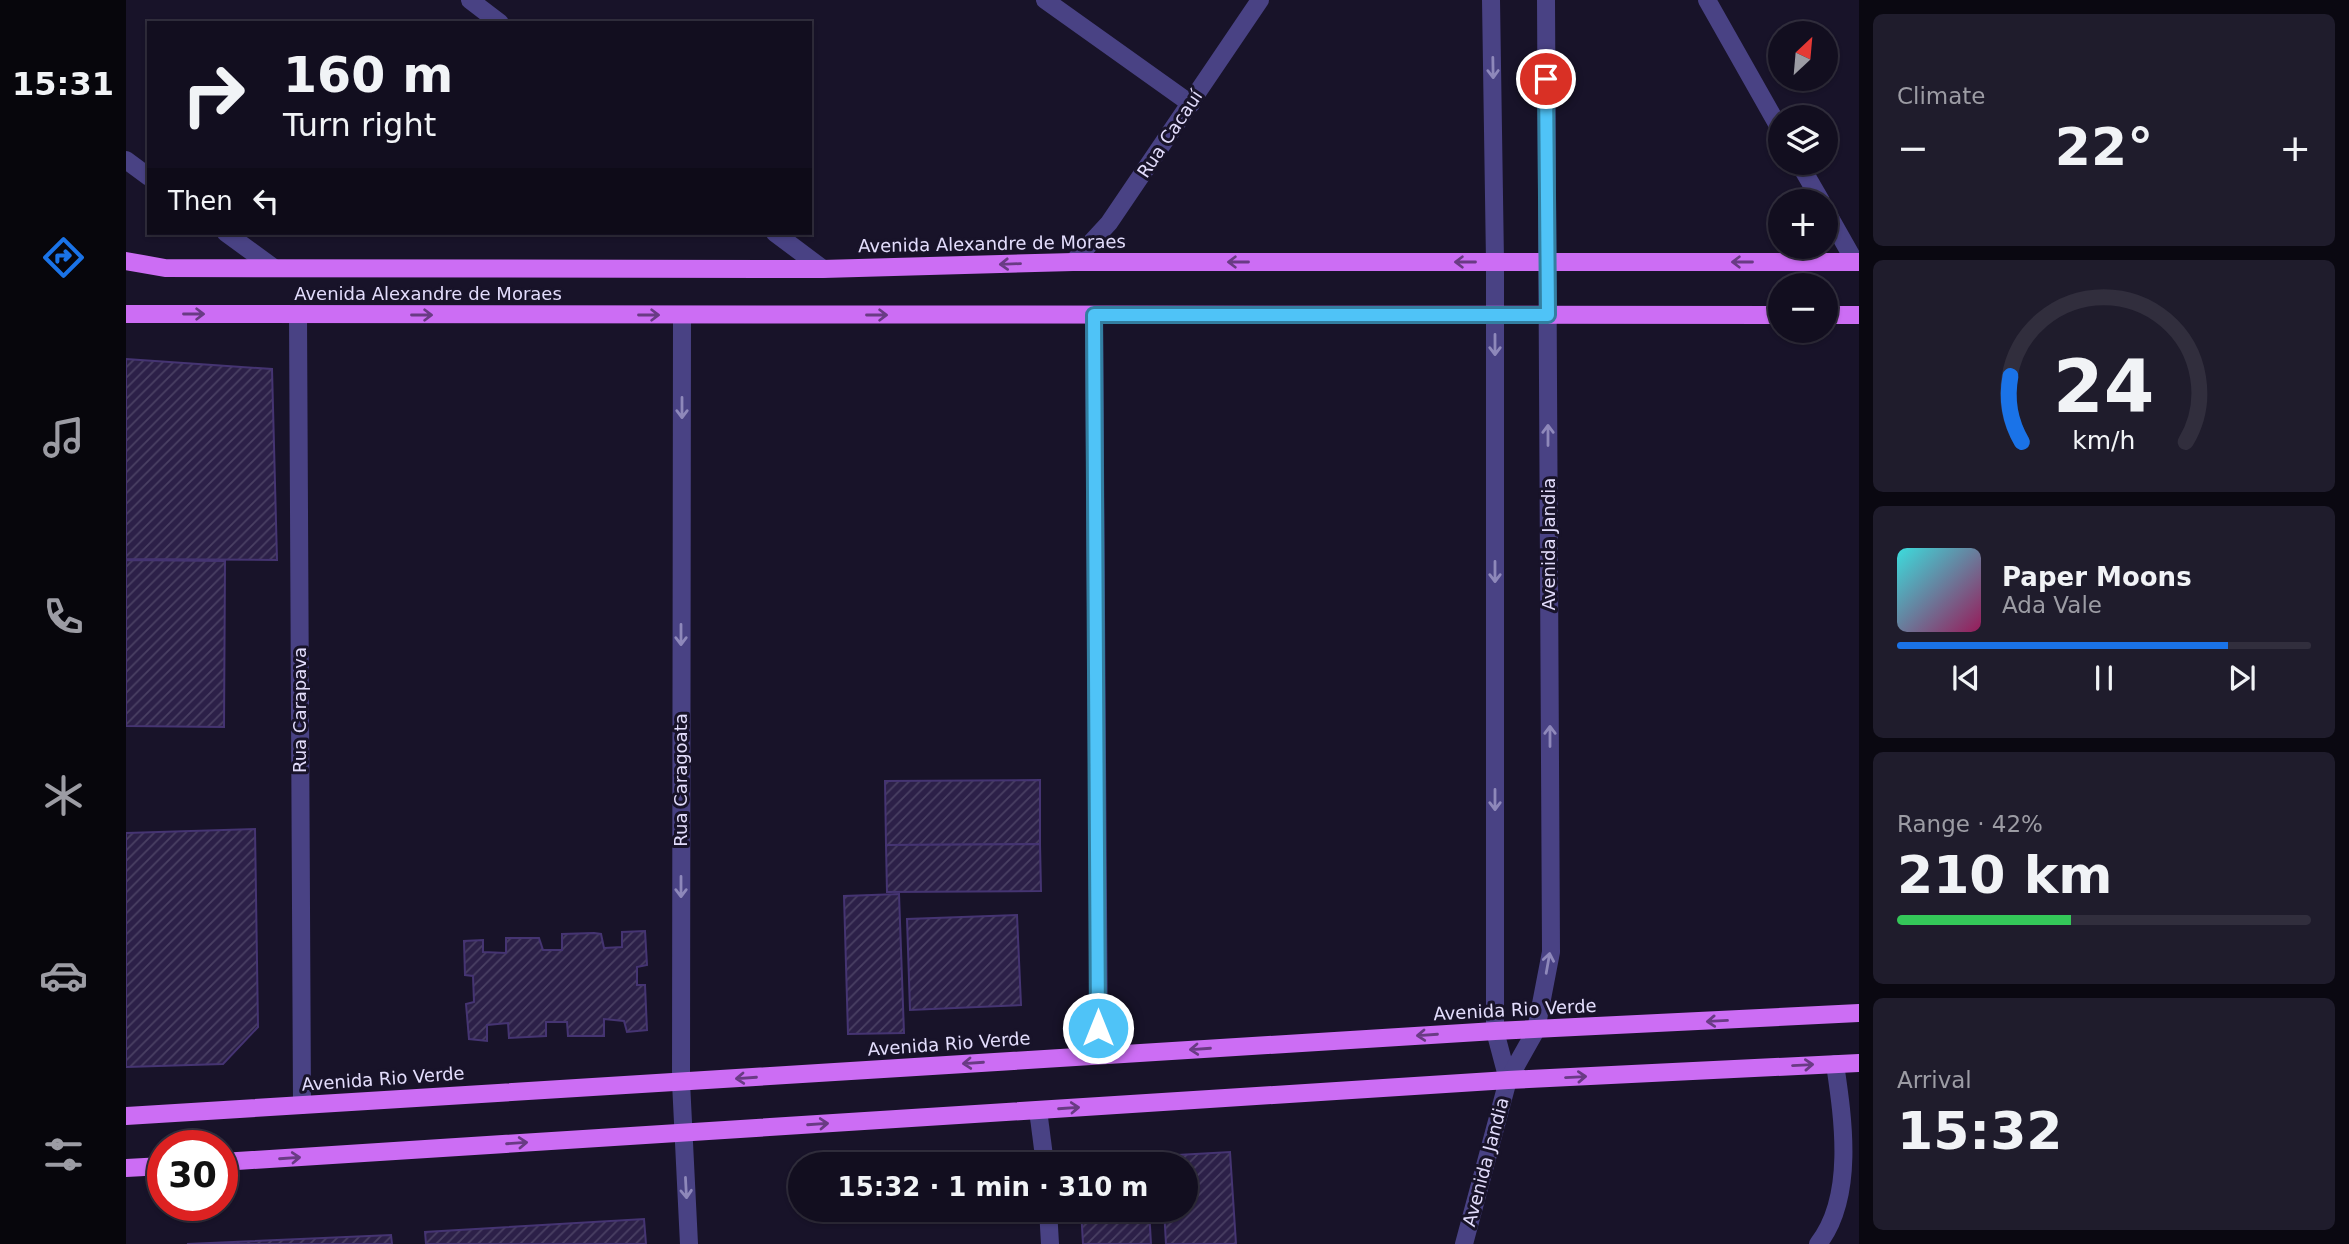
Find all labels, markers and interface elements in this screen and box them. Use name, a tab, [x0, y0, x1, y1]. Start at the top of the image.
north arrow	[1768, 21, 1838, 91]
map controls	[1768, 21, 1838, 343]
text: 160 m	[283, 47, 453, 104]
icon: right	[168, 49, 259, 140]
pin	[1516, 49, 1576, 109]
one-way arrow	[1486, 56, 1500, 79]
icon: arrive	[1527, 60, 1565, 98]
text: 15:31	[12, 65, 114, 103]
text: Climate	[1897, 83, 1986, 109]
street label: Rua Cacauí	[1133, 85, 1207, 181]
button: layers	[1768, 105, 1838, 175]
text: Turn right	[283, 106, 436, 144]
text: 22°	[2055, 117, 2153, 177]
text: −	[1897, 126, 1929, 170]
text: +	[2279, 126, 2311, 170]
icon: left	[247, 182, 285, 220]
text: Then	[168, 186, 233, 216]
button: +	[1768, 189, 1838, 259]
street label: Avenida Alexandre de Moraes	[858, 231, 1126, 256]
icon: directions	[39, 233, 88, 282]
one-way arrow	[1227, 255, 1250, 269]
one-way arrow	[1454, 255, 1477, 269]
one-way arrow	[1731, 255, 1754, 269]
one-way arrow	[999, 257, 1022, 270]
button: −	[1768, 273, 1838, 343]
street label: Avenida Alexandre de Moraes	[294, 283, 562, 304]
one-way arrow	[182, 307, 205, 321]
one-way arrow	[410, 308, 433, 322]
one-way arrow	[637, 308, 660, 322]
one-way arrow	[865, 308, 888, 322]
one-way arrow	[1488, 333, 1502, 356]
text: 24	[2053, 344, 2155, 429]
one-way arrow	[675, 396, 689, 419]
icon: music	[39, 413, 88, 462]
one-way arrow	[1541, 424, 1555, 447]
text: km/h	[2072, 426, 2136, 455]
street label: Avenida Jandia	[1538, 478, 1559, 610]
one-way arrow	[1488, 560, 1502, 583]
text: Paper Moons	[2002, 562, 2192, 592]
icon: phone	[39, 592, 88, 641]
text: Ada Vale	[2002, 592, 2102, 618]
one-way arrow	[674, 623, 688, 646]
street label: Rua Carapava	[289, 647, 310, 773]
icon: previous	[1947, 659, 1985, 697]
icon: pause	[2085, 659, 2123, 697]
icon: next	[2223, 659, 2261, 697]
street label: Rua Caragoata	[670, 713, 691, 847]
one-way arrow	[1543, 725, 1556, 748]
icon: climate	[39, 771, 88, 820]
one-way arrow	[1488, 788, 1502, 811]
text: Range · 42%	[1897, 811, 2043, 837]
text: 210 km	[1897, 845, 2112, 905]
one-way arrow	[674, 875, 688, 898]
icon: car	[39, 951, 88, 1000]
one-way arrow	[1542, 952, 1556, 975]
position arrow	[1061, 991, 1135, 1065]
street label: Avenida Rio Verde	[1433, 995, 1597, 1024]
one-way arrow	[1706, 1014, 1729, 1027]
street label: Avenida Rio Verde	[867, 1027, 1031, 1060]
one-way arrow	[1416, 1029, 1439, 1042]
one-way arrow	[1189, 1043, 1211, 1056]
one-way arrow	[962, 1057, 984, 1070]
one-way arrow	[1791, 1059, 1814, 1072]
street label: Avenida Rio Verde	[301, 1062, 465, 1095]
text: Arrival	[1897, 1067, 1972, 1093]
one-way arrow	[1564, 1070, 1587, 1083]
one-way arrow	[734, 1071, 757, 1084]
street label: Avenida Jandia	[1458, 1095, 1513, 1229]
one-way arrow	[1057, 1101, 1080, 1114]
text: 15:32	[1897, 1101, 2063, 1161]
one-way arrow	[806, 1117, 829, 1130]
icon: filters	[39, 1130, 88, 1179]
speed limit sign: 30	[147, 1130, 238, 1221]
one-way arrow	[506, 1136, 528, 1149]
one-way arrow	[279, 1151, 301, 1164]
text: 15:32 · 1 min · 310 m	[838, 1172, 1148, 1202]
one-way arrow	[680, 1176, 693, 1199]

